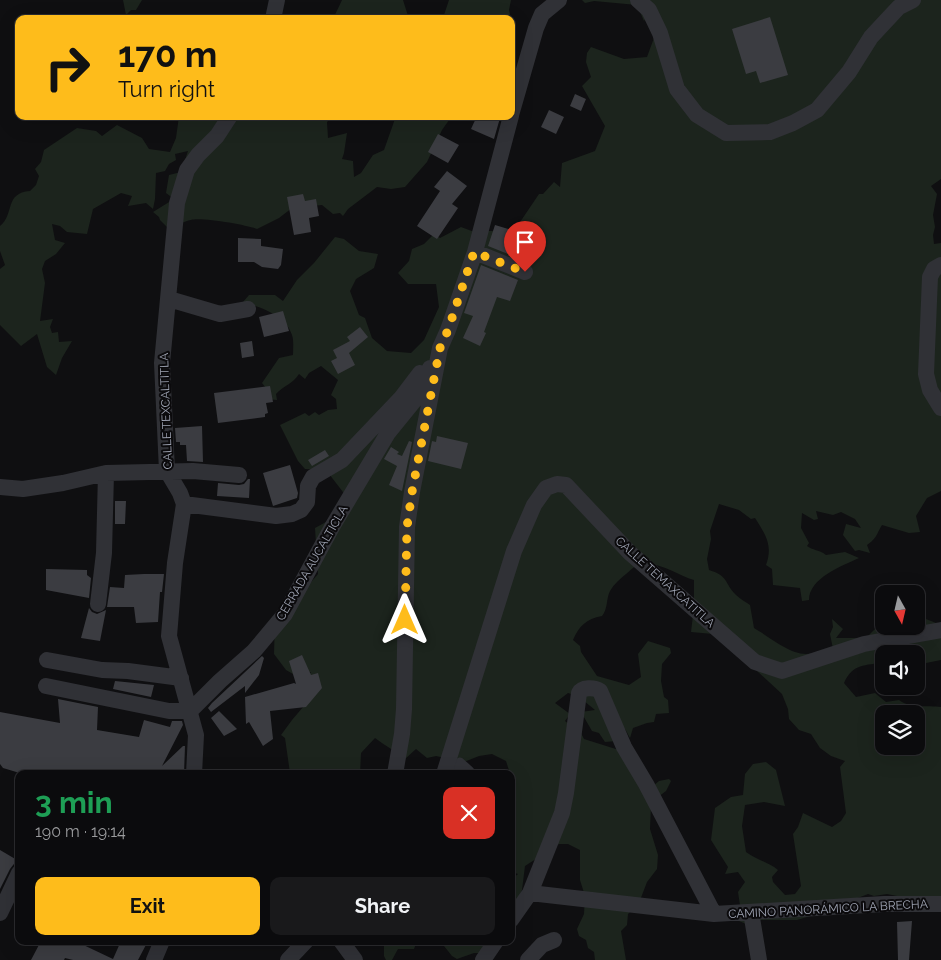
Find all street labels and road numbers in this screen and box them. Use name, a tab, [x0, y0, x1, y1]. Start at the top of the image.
street label: CALLE TEXCALTITLA	[157, 352, 175, 470]
street label: CERRADA AUCALTICLA	[273, 503, 351, 623]
street label: CALLE TEMAXCATITLA	[612, 534, 718, 630]
street label: CAMINO PANORÁMICO LA BRECHA	[728, 897, 928, 921]

